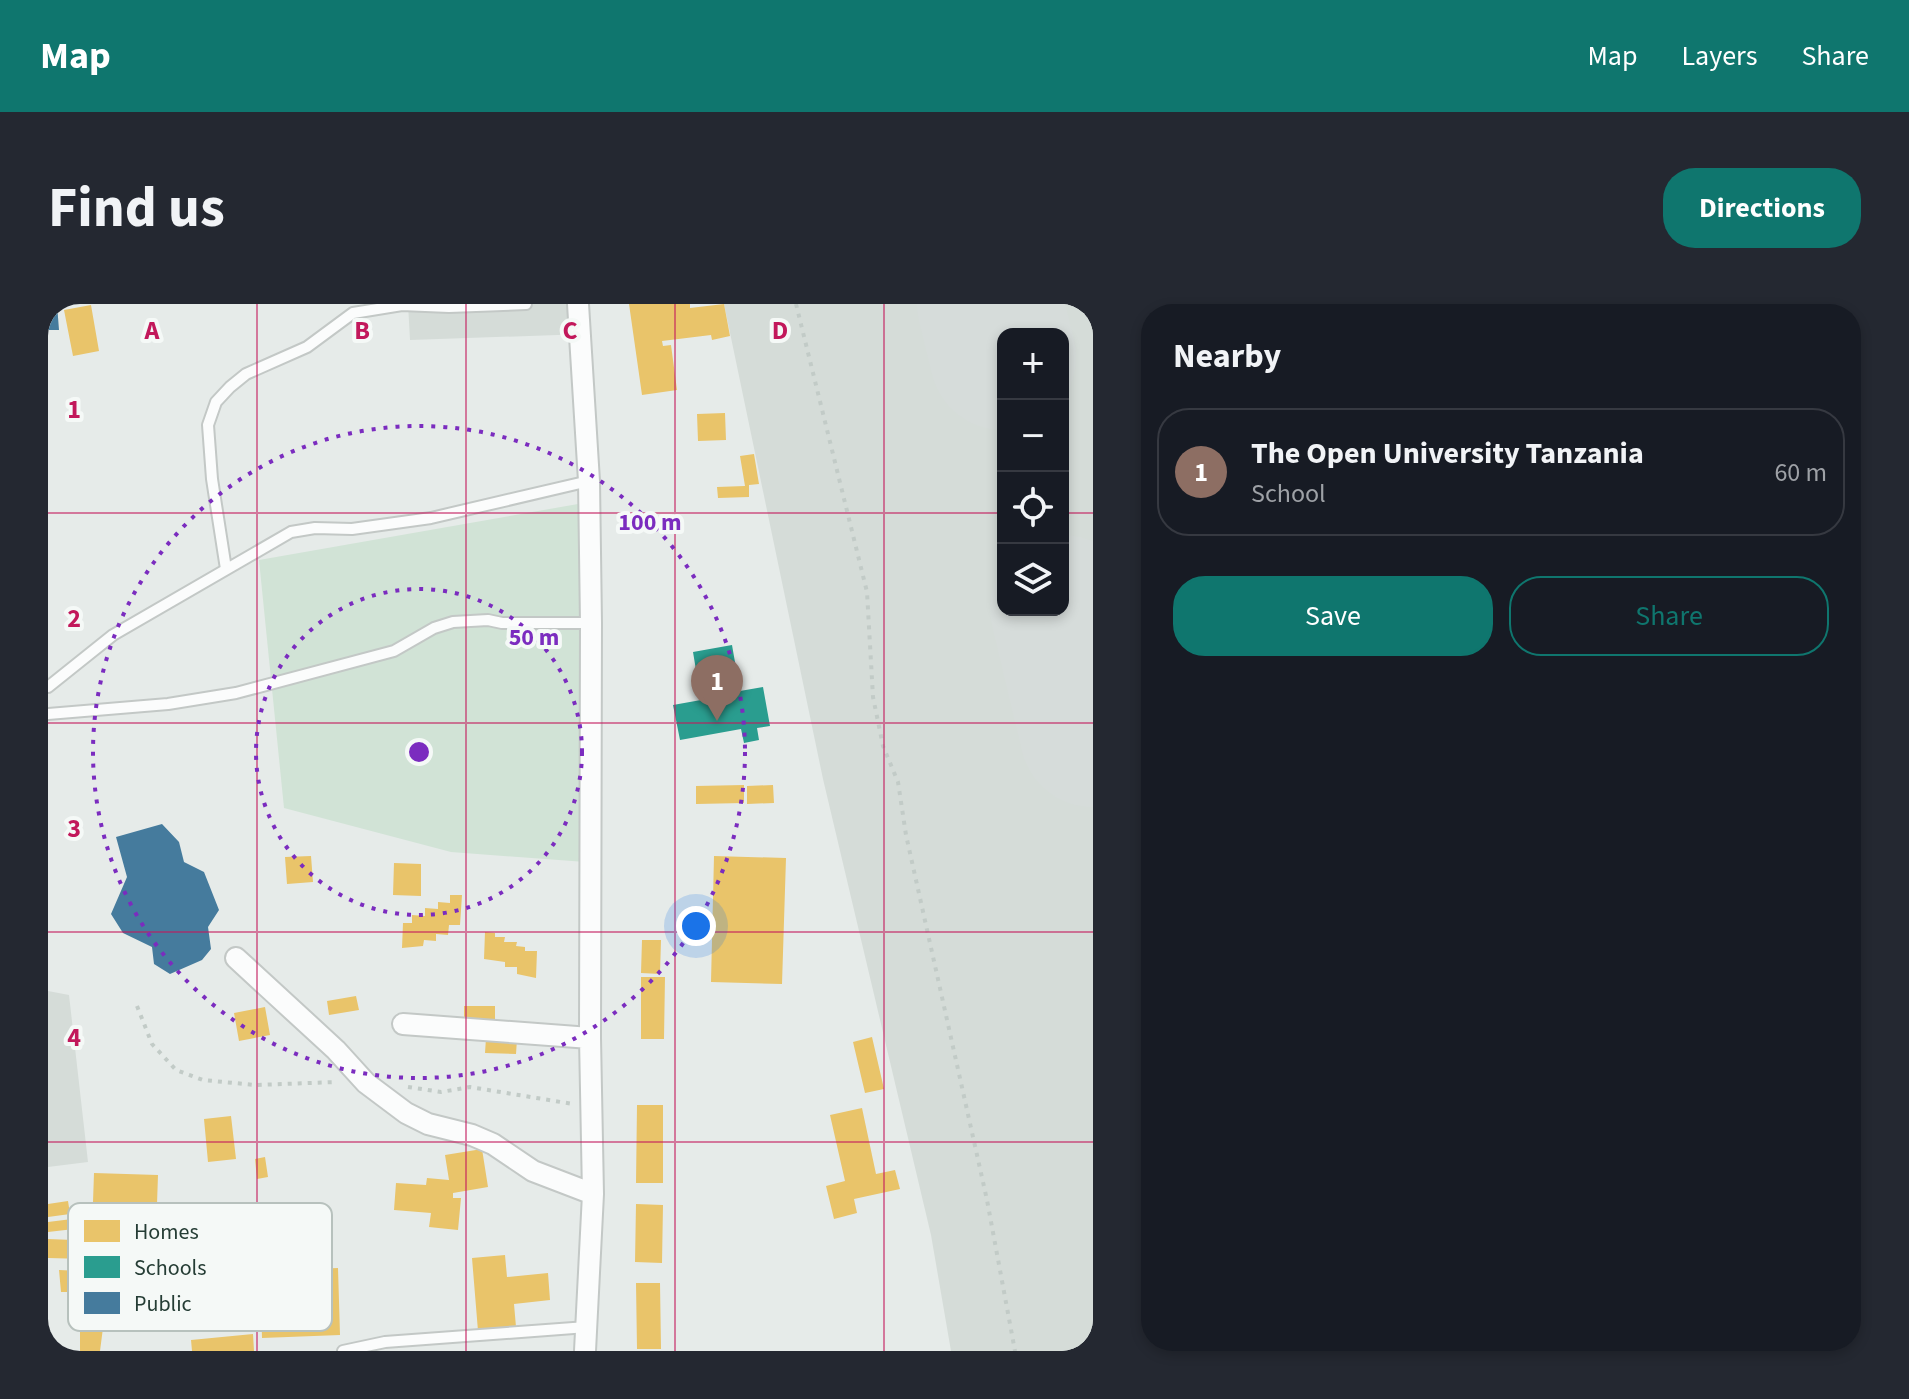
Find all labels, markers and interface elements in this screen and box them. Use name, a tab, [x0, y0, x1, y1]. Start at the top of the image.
text: Map	[40, 29, 111, 83]
text: Map	[1587, 36, 1637, 76]
text: Layers	[1681, 36, 1757, 76]
text: Share	[1801, 36, 1869, 76]
button: Directions	[1663, 168, 1861, 248]
text: Find us	[48, 169, 225, 248]
text: A	[144, 312, 161, 349]
text: B	[354, 312, 370, 349]
text: C	[562, 312, 578, 349]
text: D	[772, 312, 788, 349]
map controls	[997, 328, 1069, 616]
button: +	[997, 328, 1069, 400]
text: Nearby	[1173, 332, 1281, 381]
text: 1	[67, 391, 81, 428]
button: −	[997, 400, 1069, 472]
text: The Open University Tanzania	[1251, 432, 1644, 475]
text: 1	[1194, 454, 1208, 491]
text: 60 m	[1774, 454, 1827, 491]
button: locate	[997, 472, 1069, 544]
text: School	[1251, 475, 1326, 512]
text: 100 m	[618, 505, 682, 540]
button: layers	[997, 544, 1069, 616]
button: Save	[1173, 576, 1493, 656]
button: Share	[1509, 576, 1829, 656]
text: 2	[67, 600, 81, 637]
text: 50 m	[509, 620, 559, 655]
pin: 1	[691, 655, 743, 721]
centre of rings	[405, 738, 433, 766]
text: 3	[67, 810, 81, 847]
your location	[676, 906, 716, 946]
text: 4	[67, 1019, 81, 1056]
legend	[68, 1203, 332, 1331]
text: Homes	[134, 1216, 199, 1248]
text: Schools	[134, 1252, 206, 1284]
text: Public	[134, 1288, 192, 1320]

